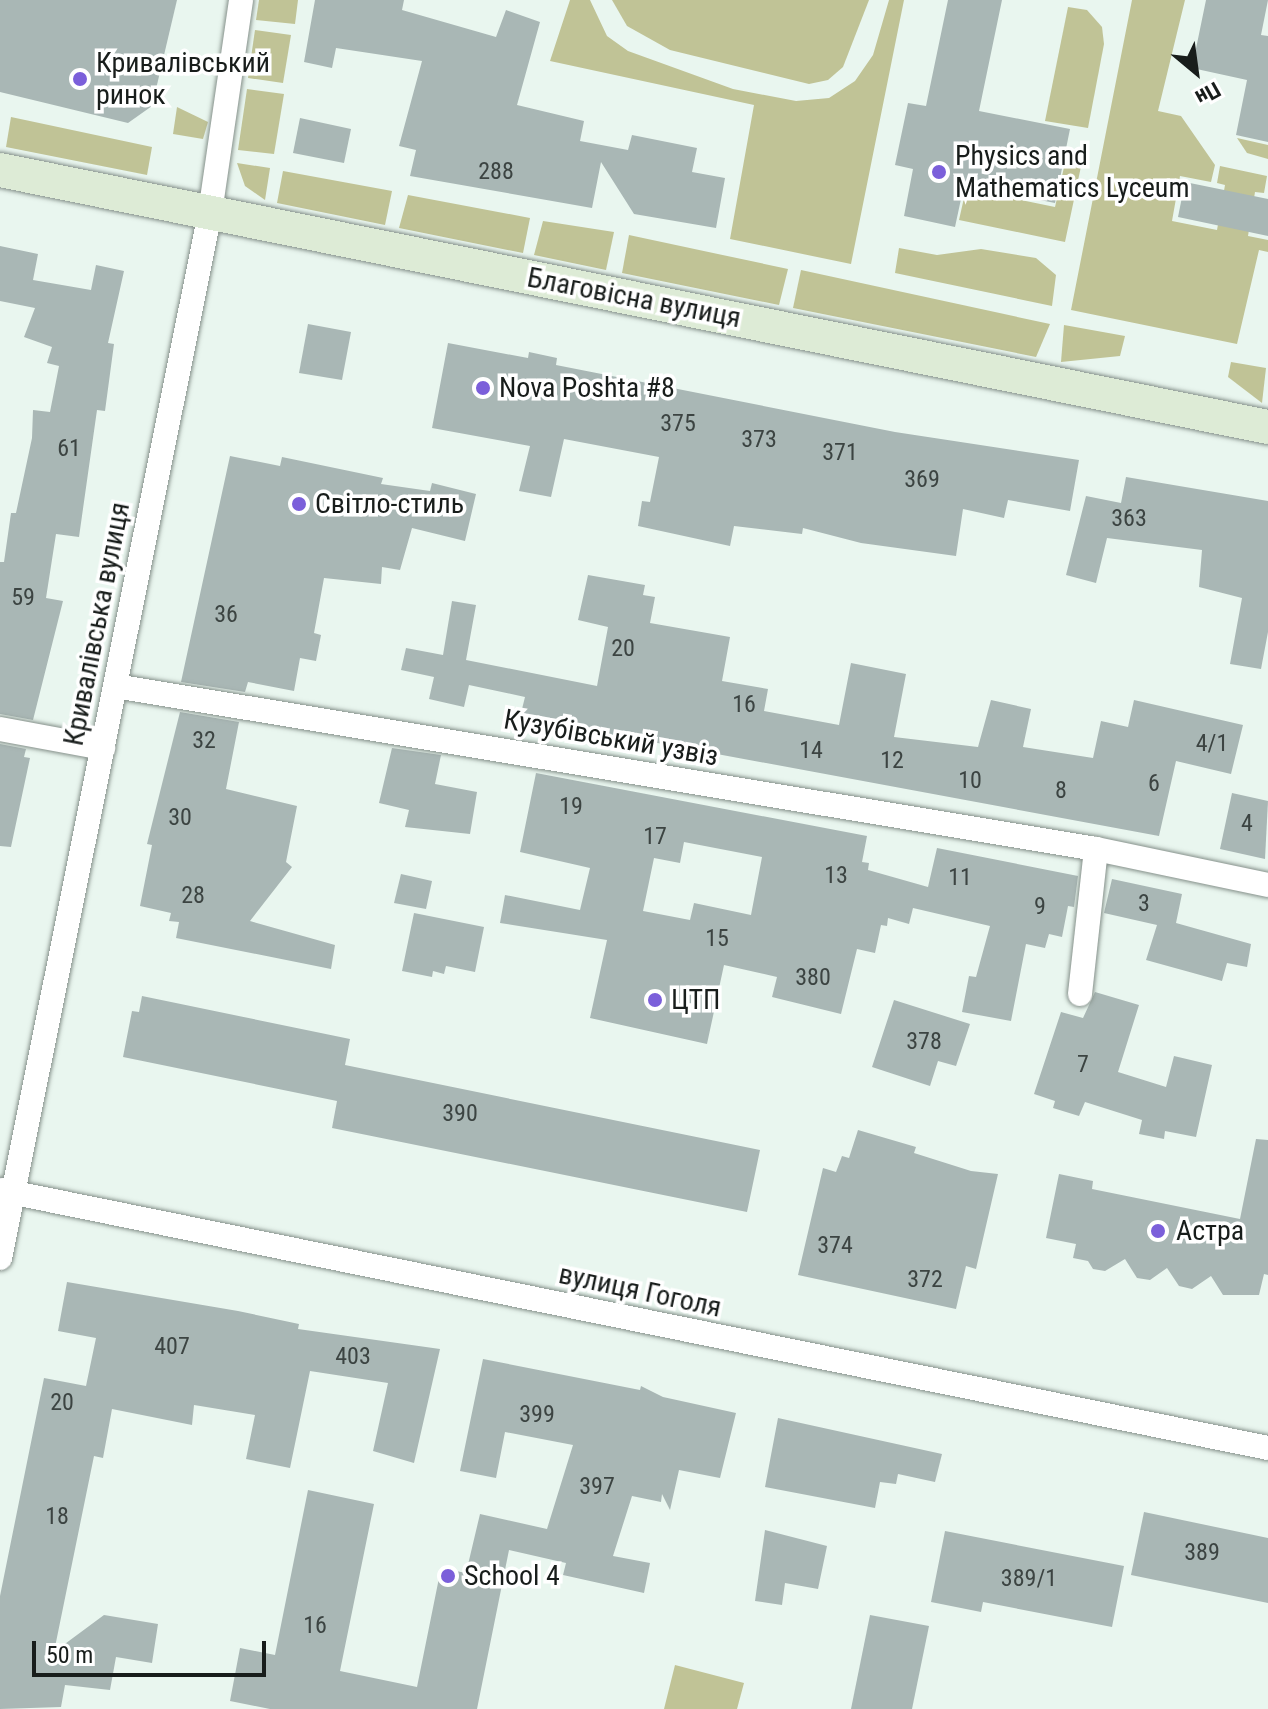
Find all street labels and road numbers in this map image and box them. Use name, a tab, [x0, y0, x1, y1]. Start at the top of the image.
street label: Благовісна вулиця	[524, 261, 744, 335]
street label: Кривалівська вулиця	[57, 499, 137, 749]
street label: Кузубівський узвіз	[501, 703, 721, 773]
street label: вулиця Гоголя	[556, 1257, 724, 1325]

